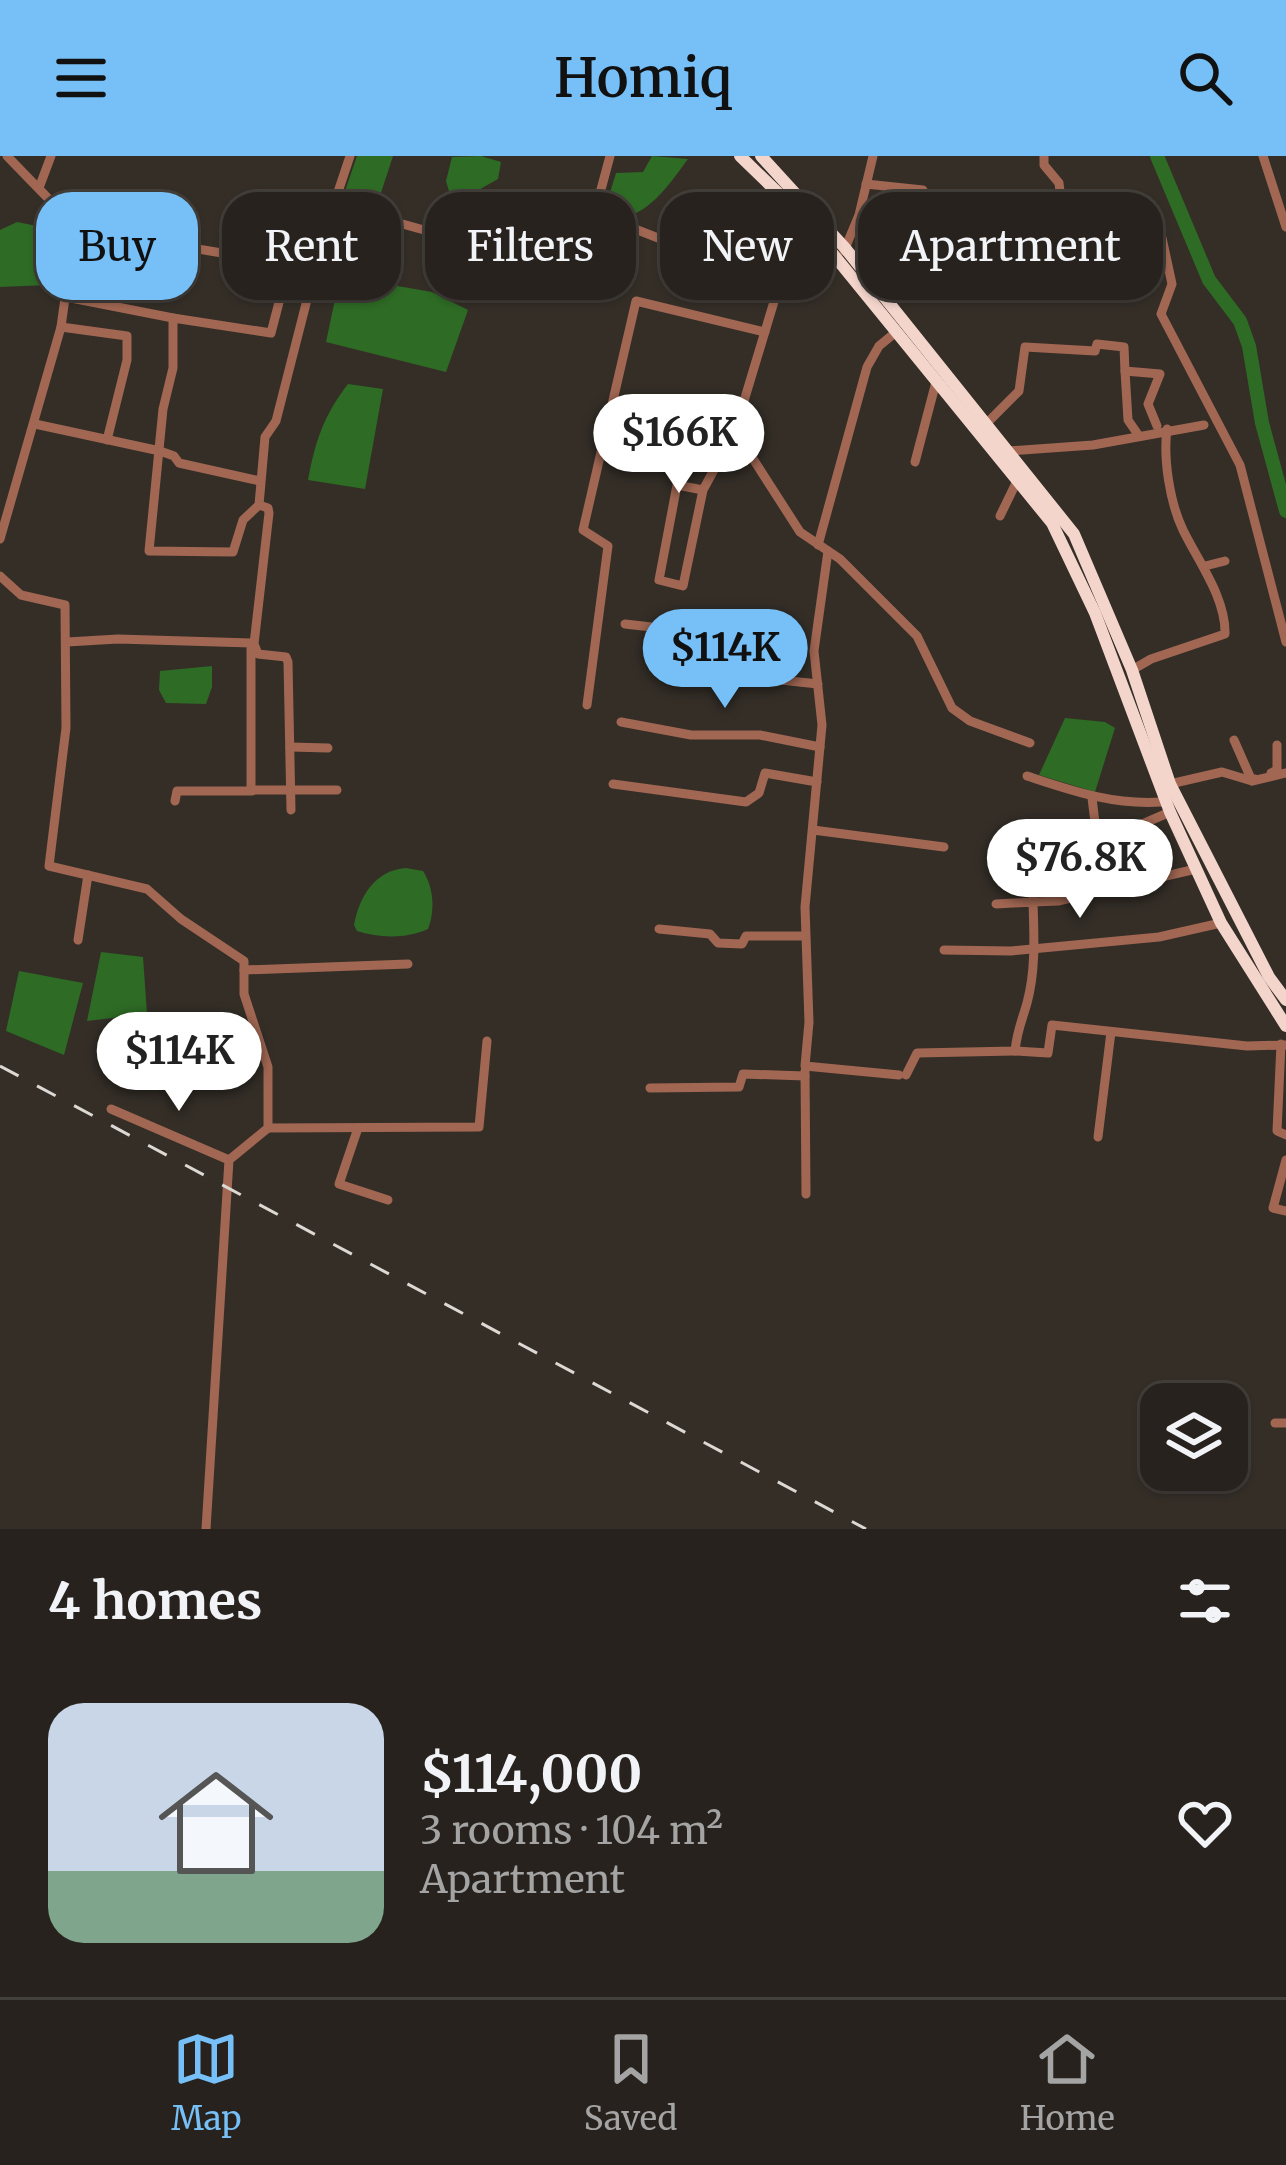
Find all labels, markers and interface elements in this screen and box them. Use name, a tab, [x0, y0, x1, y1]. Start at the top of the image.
text: Homiq	[554, 44, 732, 112]
icon: menu	[48, 45, 114, 111]
icon: search	[1172, 45, 1238, 111]
chip: Buy	[36, 192, 198, 300]
chip: Rent	[222, 192, 401, 300]
chip: Filters	[425, 192, 636, 300]
chip: New	[660, 192, 834, 300]
chip: Apartment	[858, 192, 1163, 300]
pin: $166K	[595, 394, 763, 496]
text: $166K	[620, 408, 738, 457]
pin: $114K	[641, 609, 809, 711]
text: $114K	[670, 623, 780, 672]
pin: $76.8K	[982, 819, 1178, 921]
text: $76.8K	[1014, 833, 1146, 882]
pin: $114K	[95, 1012, 263, 1114]
text: $114K	[124, 1026, 234, 1075]
map controls	[1140, 1383, 1248, 1491]
button: layers	[1140, 1383, 1248, 1491]
icon: filters	[1172, 1568, 1238, 1634]
text: 4 homes	[48, 1569, 262, 1633]
text: $114,000	[420, 1742, 642, 1806]
icon: home	[144, 1751, 288, 1895]
icon: heart	[1172, 1790, 1238, 1856]
text: 3 rooms · 104 m²	[420, 1806, 723, 1855]
text: Apartment	[420, 1855, 625, 1904]
tab: Map	[171, 2026, 242, 2139]
tab: Saved	[584, 2026, 677, 2139]
tab: Home	[1020, 2026, 1115, 2139]

